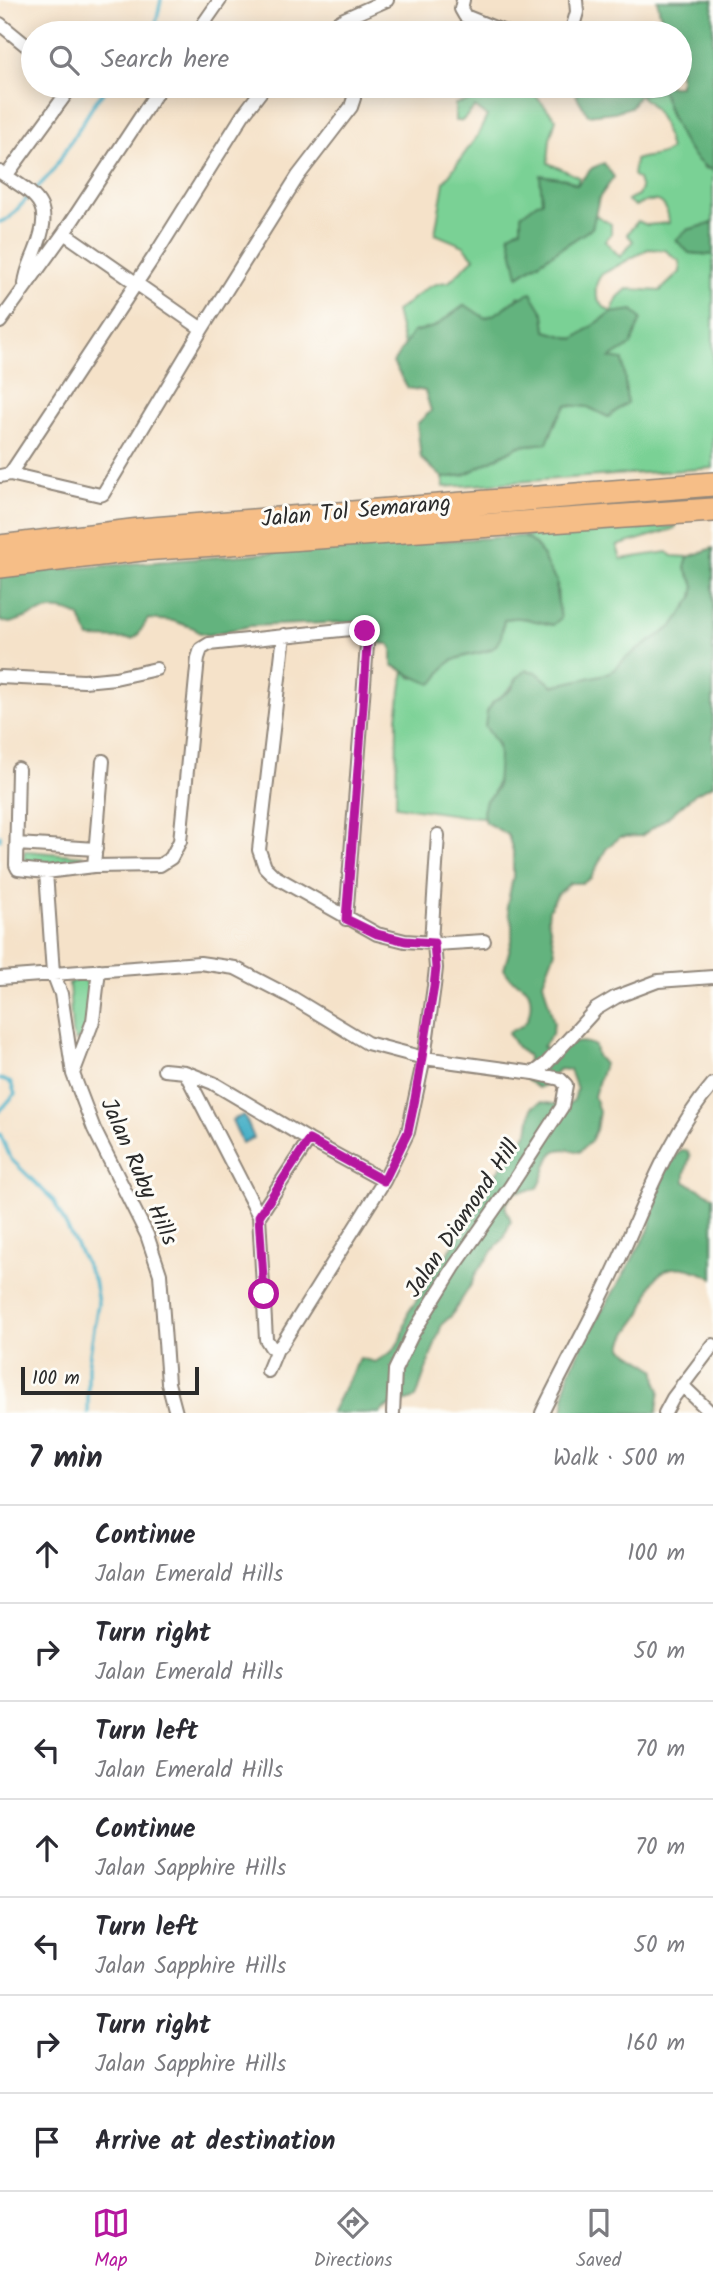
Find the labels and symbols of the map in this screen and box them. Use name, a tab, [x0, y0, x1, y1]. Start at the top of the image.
street label: Jalan Tol Semarang	[260, 486, 452, 538]
route end	[349, 615, 380, 646]
street label: Jalan Ruby Hills	[89, 1093, 187, 1252]
street label: Jalan Diamond Hill	[397, 1132, 530, 1306]
route start	[248, 1278, 279, 1309]
scale bar	[21, 1364, 200, 1396]

